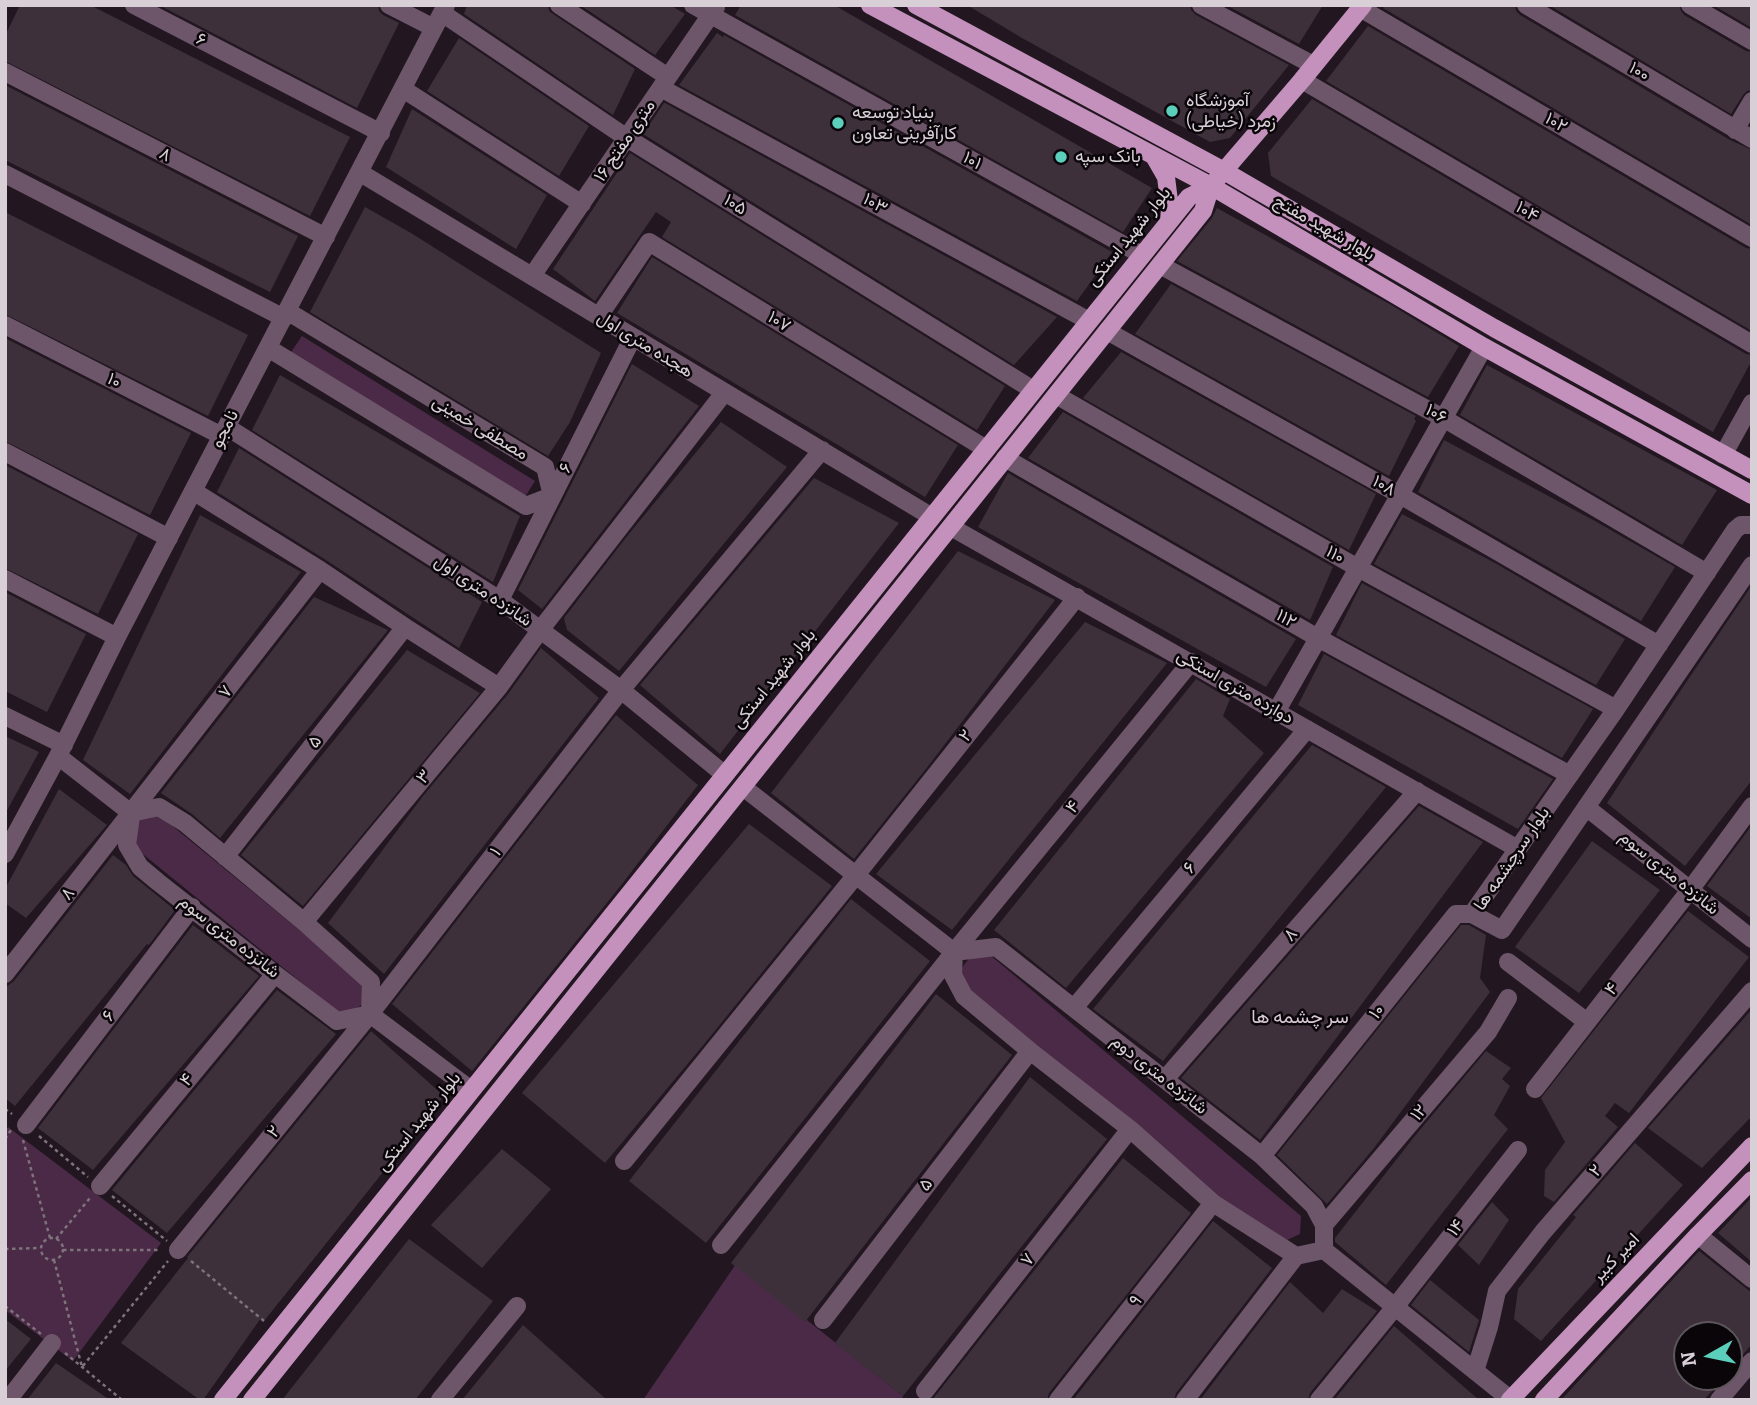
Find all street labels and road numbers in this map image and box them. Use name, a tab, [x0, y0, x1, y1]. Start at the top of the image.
street label: ۶	[192, 28, 210, 52]
street label: ۱۰۰	[1625, 57, 1653, 87]
street label: ۱۶ متری مفتح	[590, 96, 660, 186]
street label: ۱۰۲	[1541, 108, 1571, 138]
street label: ۸	[155, 143, 175, 167]
street label: ۱۰۱	[959, 147, 985, 175]
street label: بلوار شهید استکی	[1082, 183, 1176, 291]
street label: ۱۰۳	[859, 189, 891, 219]
street label: ۱۰۵	[719, 190, 751, 220]
street label: بلوار شهید مفتح	[1270, 190, 1378, 266]
street label: ۱۰۴	[1512, 197, 1542, 227]
street label: هجده متری اول	[593, 307, 697, 383]
street label: ۱۰۷	[763, 307, 795, 337]
street label: ۱۰	[103, 368, 125, 394]
street label: مصطفی خمینی	[428, 391, 532, 465]
street label: ۱۰۶	[1421, 399, 1451, 429]
street label: نامجو	[206, 406, 244, 452]
street label: ۶	[554, 459, 578, 477]
street label: ۱۰۸	[1369, 471, 1399, 501]
street label: ۱۱۰	[1322, 541, 1348, 569]
street label: شانزده متری اول	[430, 550, 536, 632]
street label: ۱۱۲	[1272, 605, 1300, 633]
street label: بلوار شهید استکی	[727, 625, 821, 733]
street label: دوازده متری استکی	[1173, 645, 1297, 729]
street label: ۷	[214, 681, 238, 703]
street label: ۲	[955, 726, 977, 746]
street label: ۵	[303, 731, 327, 753]
street label: ۳	[412, 766, 436, 788]
street label: ۴	[1061, 796, 1085, 818]
street label: بلوار سرچشمه ها	[1469, 803, 1555, 915]
street label: شانزده متری سوم	[1615, 826, 1723, 920]
street label: ۱	[486, 843, 506, 861]
street label: ۶	[1179, 858, 1201, 878]
street label: ۸	[56, 883, 80, 905]
street label: شانزده متری سوم	[174, 891, 284, 983]
street label: ۸	[1279, 924, 1303, 946]
street label: ۴	[1600, 978, 1624, 1000]
street label: ۱۰	[1365, 1000, 1389, 1024]
street label: ۶	[98, 1006, 120, 1026]
street label: شانزده متری دوم	[1106, 1031, 1212, 1119]
street label: بلوار شهید استکی	[372, 1068, 466, 1176]
street label: ۴	[175, 1069, 199, 1091]
street label: ۱۲	[1406, 1100, 1432, 1126]
street label: ۲	[263, 1122, 285, 1142]
street label: ۲	[1585, 1160, 1607, 1182]
street label: ۵	[914, 1174, 938, 1196]
street label: ۱۴	[1443, 1215, 1469, 1241]
street label: امیر کبیر	[1587, 1229, 1645, 1287]
street label: ۷	[1016, 1249, 1040, 1271]
street label: ۹	[1125, 1291, 1147, 1311]

